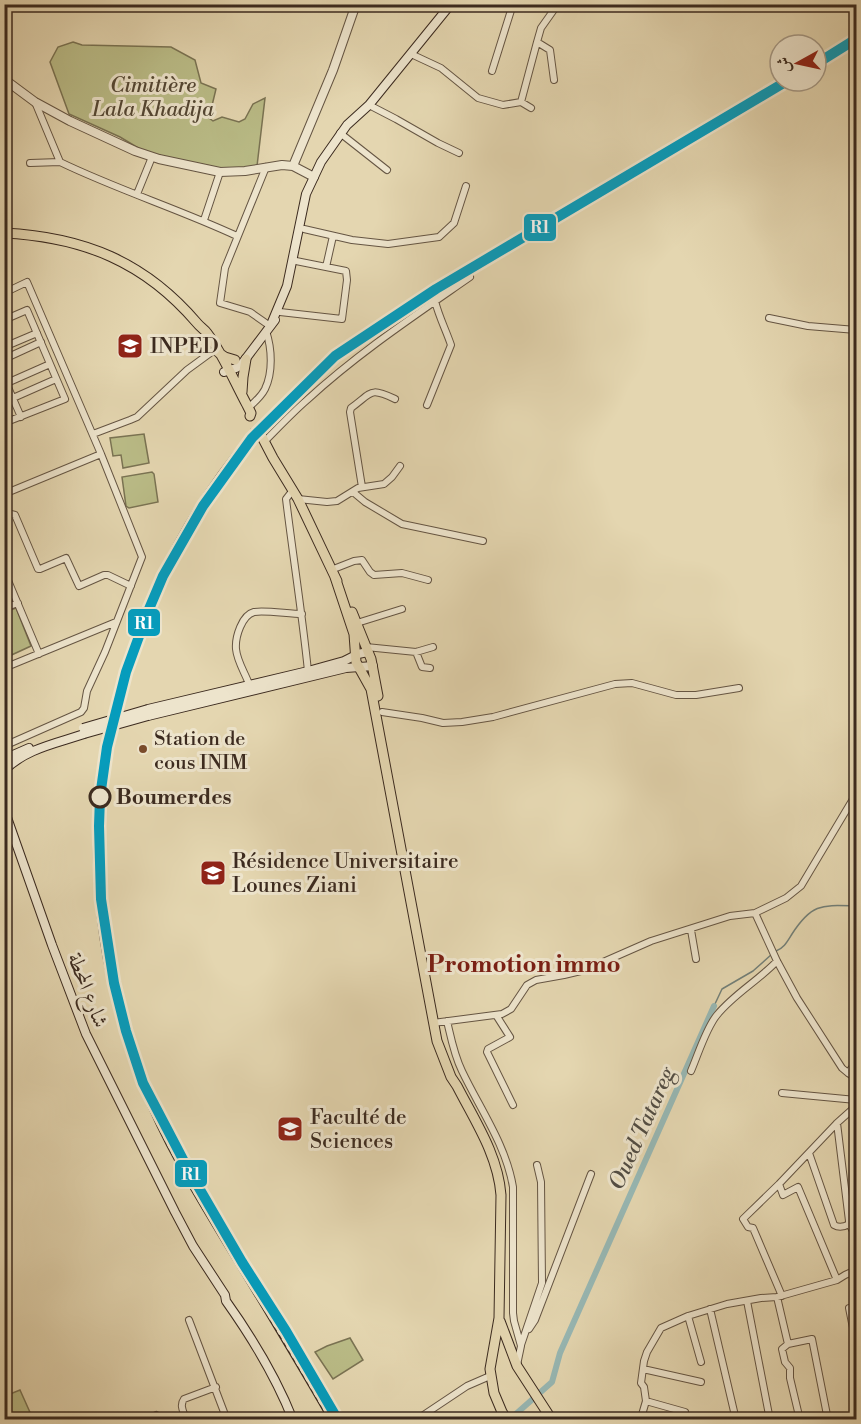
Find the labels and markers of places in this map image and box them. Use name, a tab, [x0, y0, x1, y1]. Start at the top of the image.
school or university icon: INPED	[115, 331, 145, 361]
place label: INPED	[150, 334, 219, 360]
place label: Station de cous INIM	[154, 727, 248, 776]
marker: Station de cous INIM	[137, 743, 149, 755]
place label: Boumerdes	[116, 785, 231, 811]
marker: Boumerdes	[89, 786, 111, 808]
place label: Résidence Universitaire Lounes Ziani	[232, 849, 459, 899]
school or university icon: Résidence Universitaire Lounes Ziani	[198, 858, 228, 888]
place label: Faculté de Sciences	[310, 1105, 407, 1155]
school or university icon: Faculté de Sciences	[275, 1114, 305, 1144]

